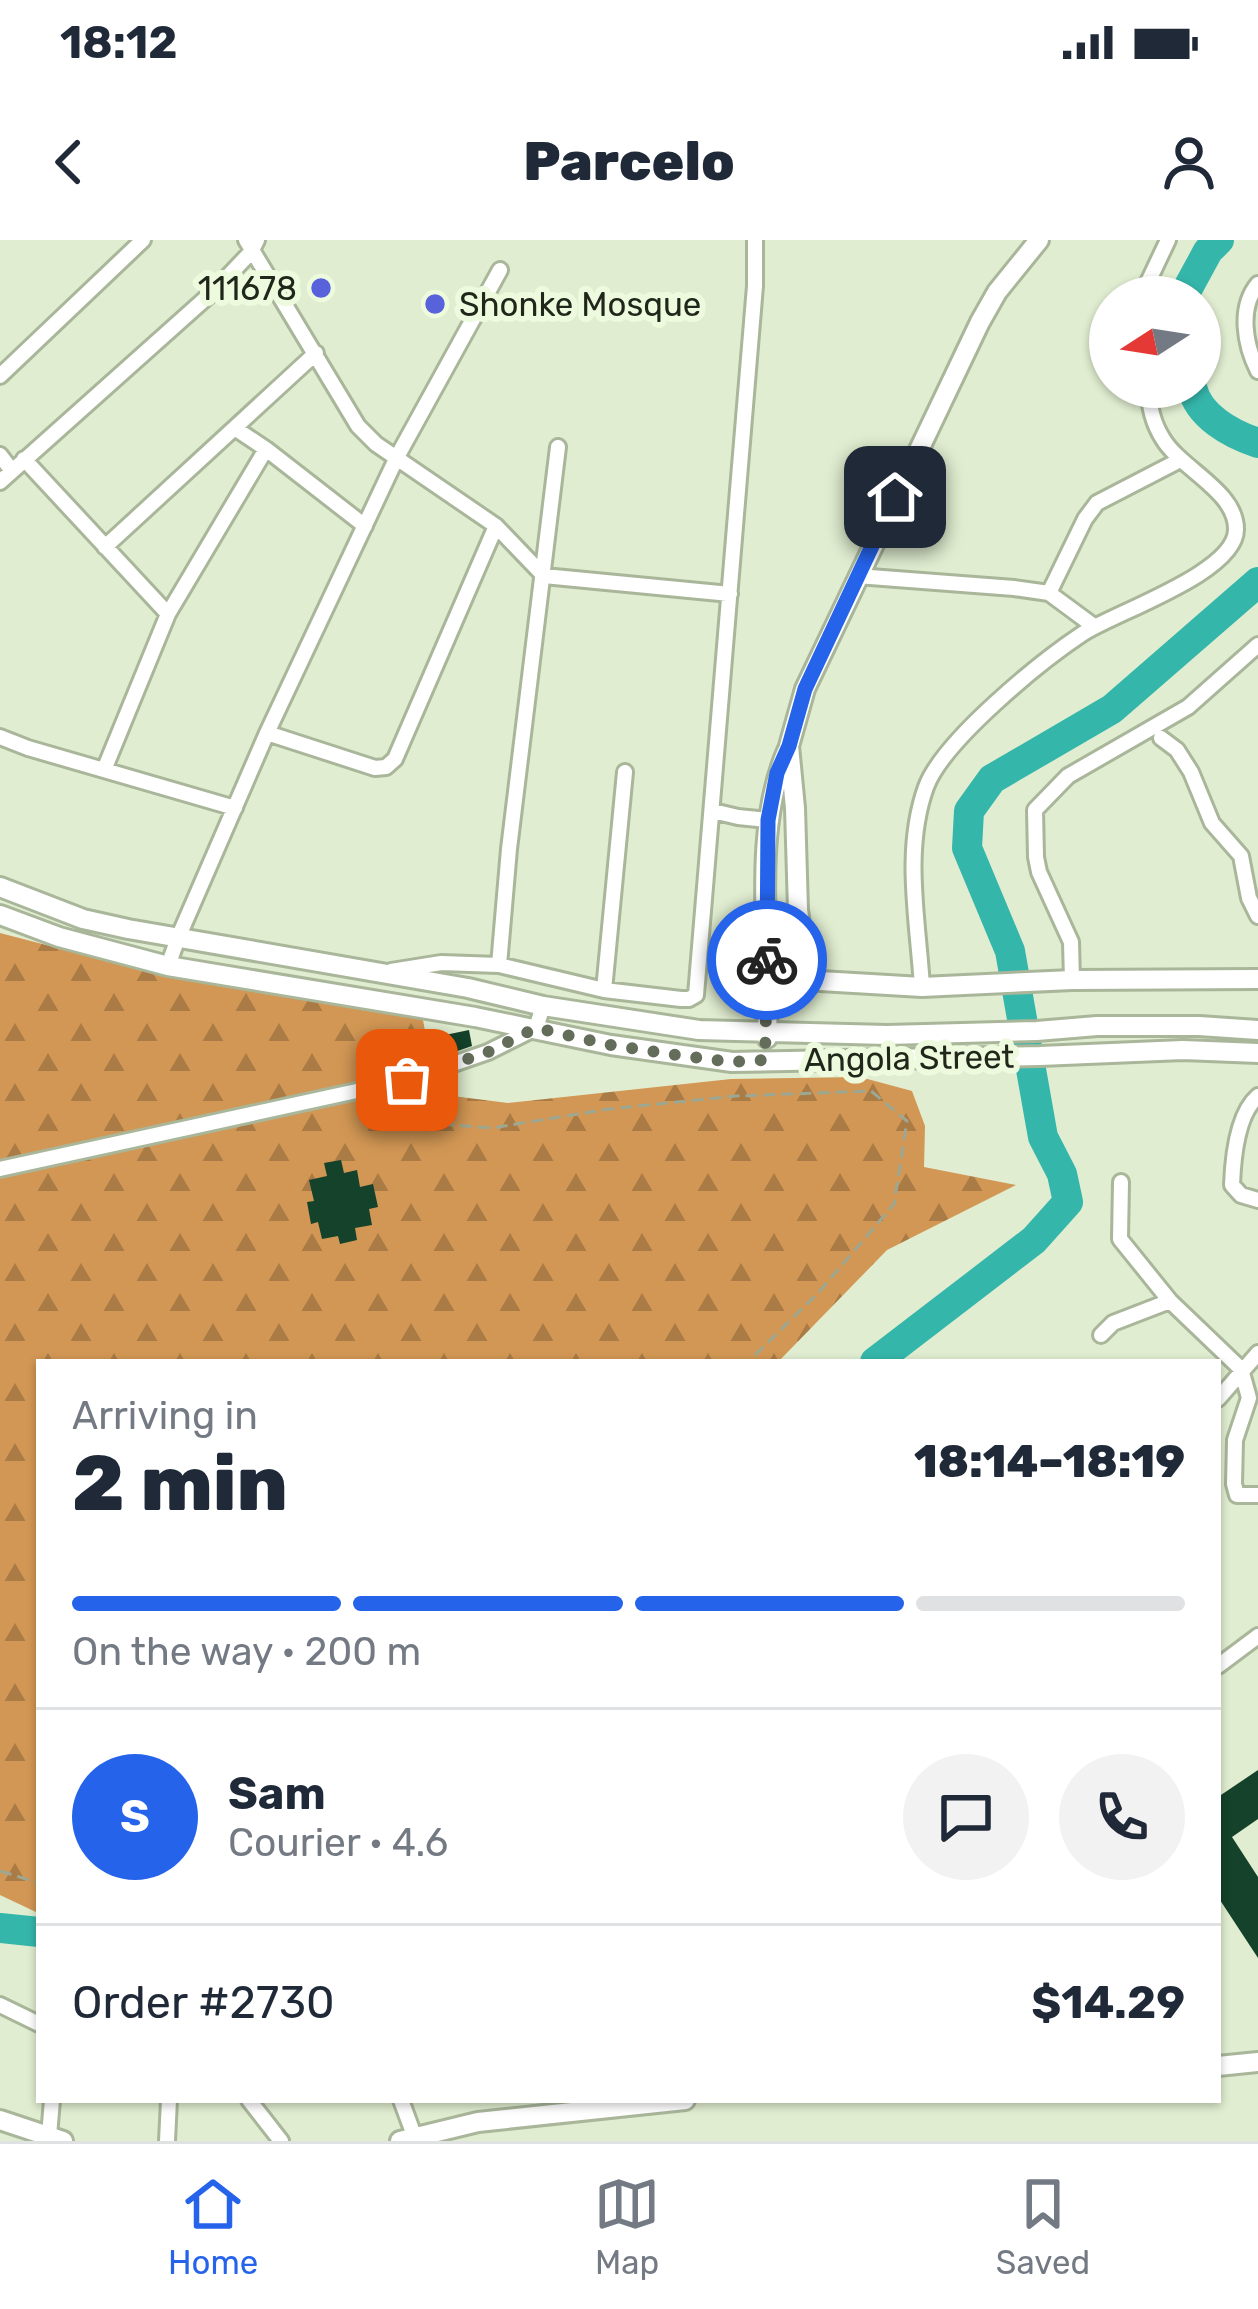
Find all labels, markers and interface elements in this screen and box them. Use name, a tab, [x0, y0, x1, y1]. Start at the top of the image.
text: 18:12	[60, 16, 178, 69]
icon: back	[36, 129, 102, 195]
icon: person	[1156, 129, 1222, 195]
text: Parcelo	[523, 130, 735, 194]
place label: 111678	[198, 269, 297, 308]
marker: 111678	[308, 275, 334, 301]
north arrow	[1089, 276, 1221, 408]
map controls	[1089, 276, 1221, 408]
place label: Shonke Mosque	[459, 285, 701, 324]
marker: Shonke Mosque	[422, 291, 448, 317]
pin	[844, 446, 946, 548]
icon: home	[862, 464, 928, 530]
courier	[707, 900, 827, 1020]
icon: bike	[734, 927, 800, 993]
pin	[356, 1029, 458, 1131]
street label: Angola Street	[803, 1037, 1015, 1079]
icon: bag	[374, 1047, 440, 1113]
text: Arriving in	[72, 1393, 258, 1439]
text: 18:14–18:19	[914, 1435, 1185, 1488]
text: 2 min	[72, 1437, 288, 1530]
text: On the way · 200 m	[72, 1629, 421, 1675]
button: chat	[903, 1754, 1029, 1880]
button: phone	[1059, 1754, 1185, 1880]
text: Sam	[228, 1767, 326, 1820]
text: S	[120, 1790, 150, 1843]
text: Courier · 4.6	[228, 1820, 448, 1866]
text: Order #2730	[72, 1976, 335, 2029]
text: $14.29	[1031, 1976, 1185, 2029]
tab: Home	[168, 2171, 258, 2282]
tab: Map	[594, 2171, 660, 2282]
tab: Saved	[996, 2171, 1090, 2282]

